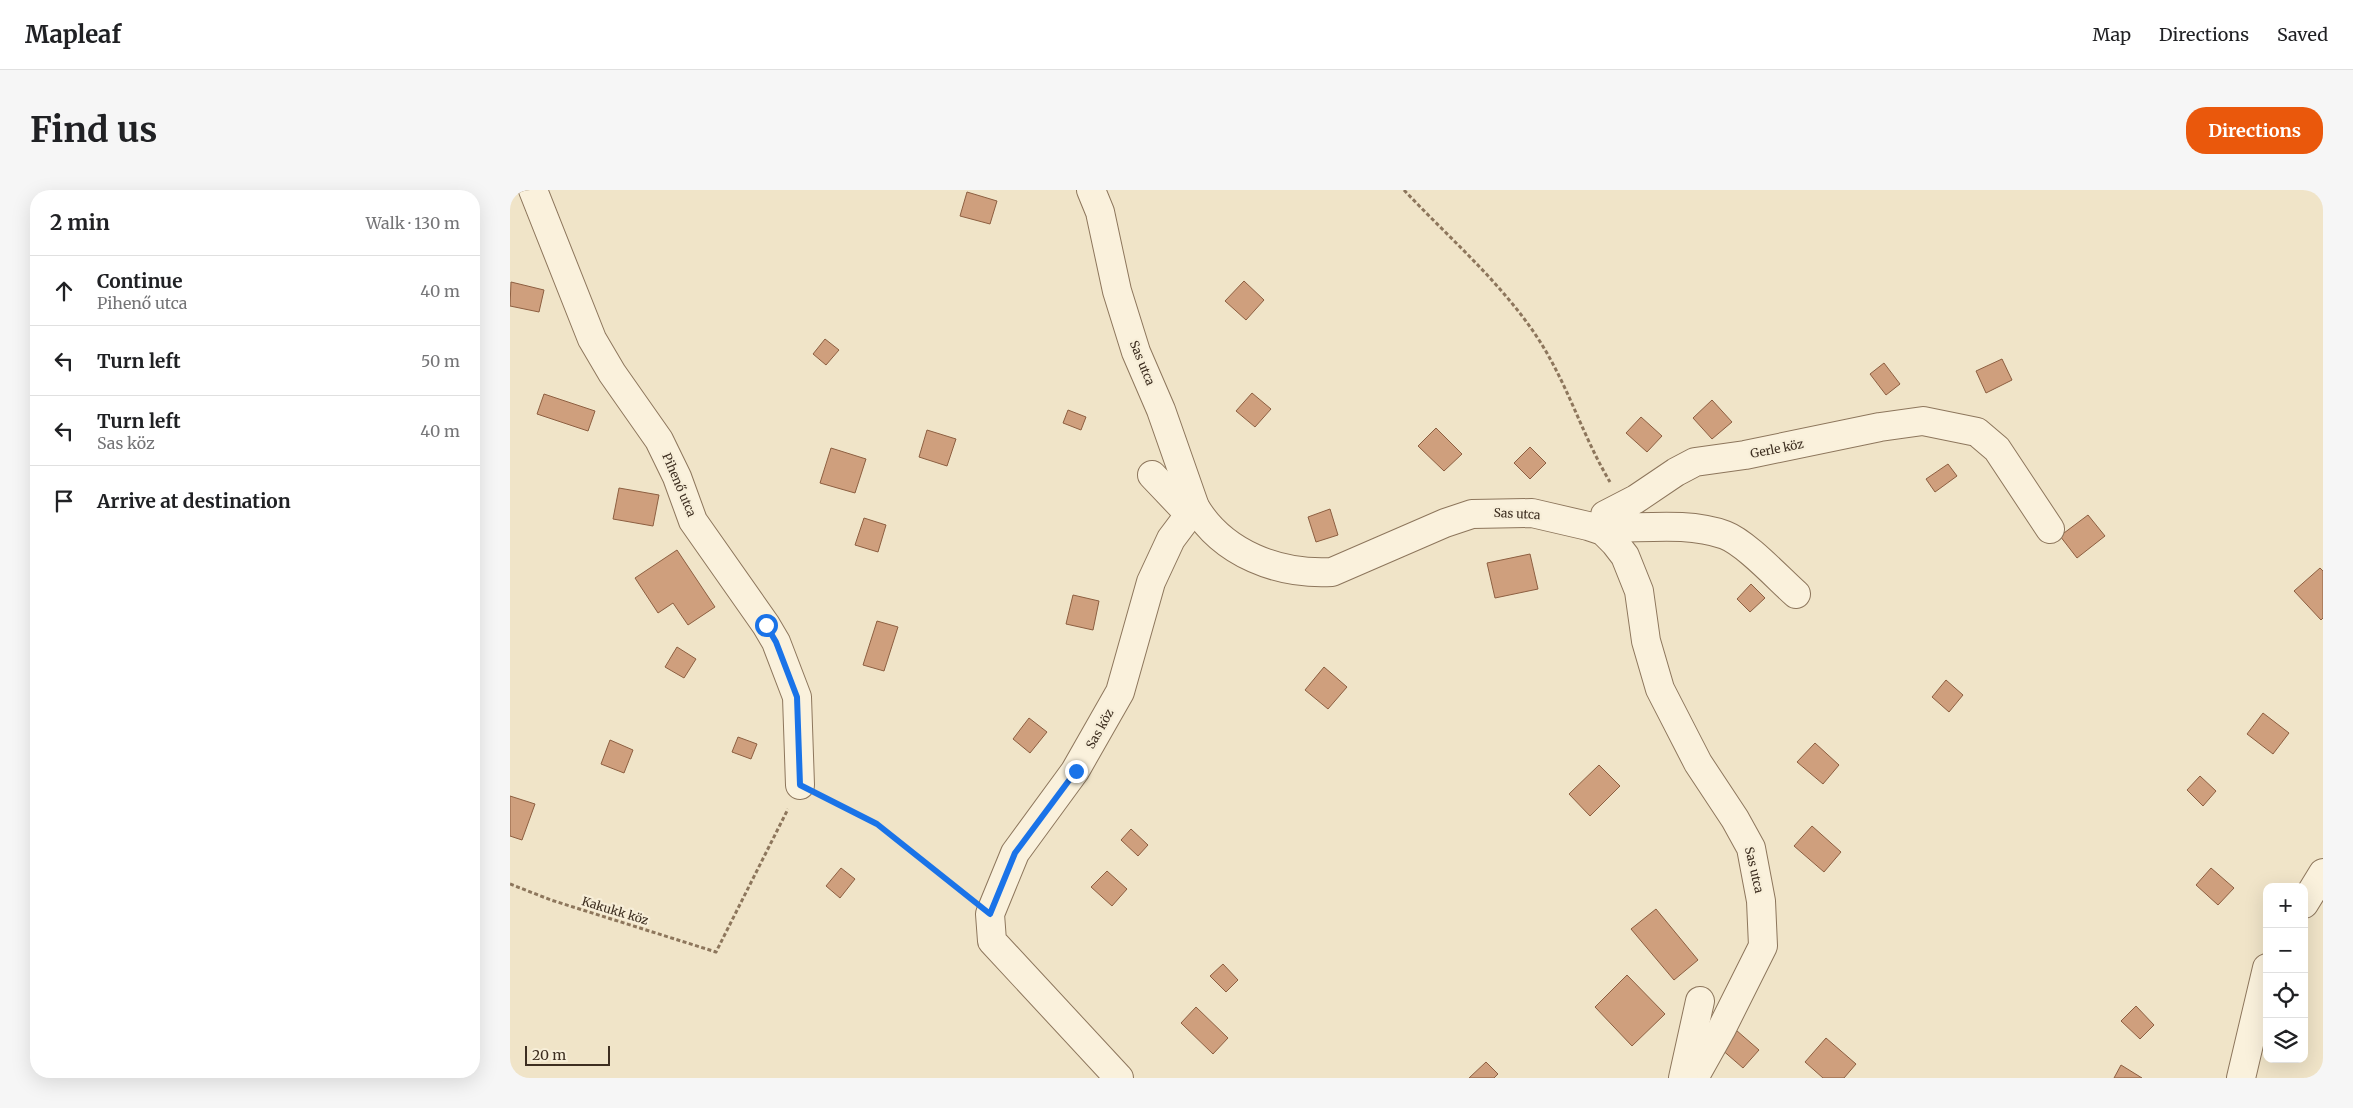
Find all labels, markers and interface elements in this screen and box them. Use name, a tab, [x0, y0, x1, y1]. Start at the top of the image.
text: Mapleaf	[25, 19, 121, 50]
text: Map	[2093, 23, 2131, 46]
text: Directions	[2159, 23, 2249, 46]
text: Saved	[2277, 23, 2328, 46]
button: Directions	[2186, 107, 2323, 154]
text: Find us	[30, 108, 157, 152]
text: 2 min	[50, 209, 110, 236]
text: Walk · 130 m	[366, 213, 460, 233]
text: Continue	[97, 269, 183, 293]
icon: ahead	[50, 277, 78, 305]
text: 40 m	[420, 281, 460, 301]
text: Pihenő utca	[97, 293, 187, 313]
street label: Sas utca	[1127, 338, 1158, 388]
icon: left	[50, 347, 78, 375]
text: Turn left	[97, 349, 181, 373]
text: 50 m	[421, 351, 460, 371]
text: Turn left	[97, 409, 181, 433]
icon: left	[50, 417, 78, 445]
text: 40 m	[420, 421, 460, 441]
text: Sas köz	[97, 433, 155, 453]
street label: Gerle köz	[1749, 436, 1805, 461]
street label: Pihenő utca	[659, 451, 700, 519]
icon: arrive	[50, 487, 78, 515]
text: Arrive at destination	[97, 489, 291, 513]
street label: Sas utca	[1493, 505, 1541, 522]
route start	[755, 614, 778, 637]
street label: Sas köz	[1083, 706, 1117, 751]
route end	[1065, 760, 1088, 783]
street label: Sas utca	[1742, 845, 1767, 895]
map controls	[2263, 883, 2308, 1063]
button: +	[2263, 883, 2308, 928]
street label: Kakukk köz	[580, 893, 651, 928]
button: −	[2263, 928, 2308, 973]
button: locate	[2263, 973, 2308, 1018]
button: layers	[2263, 1018, 2308, 1063]
scale bar	[525, 1043, 610, 1066]
text: 20 m	[532, 1046, 566, 1064]

